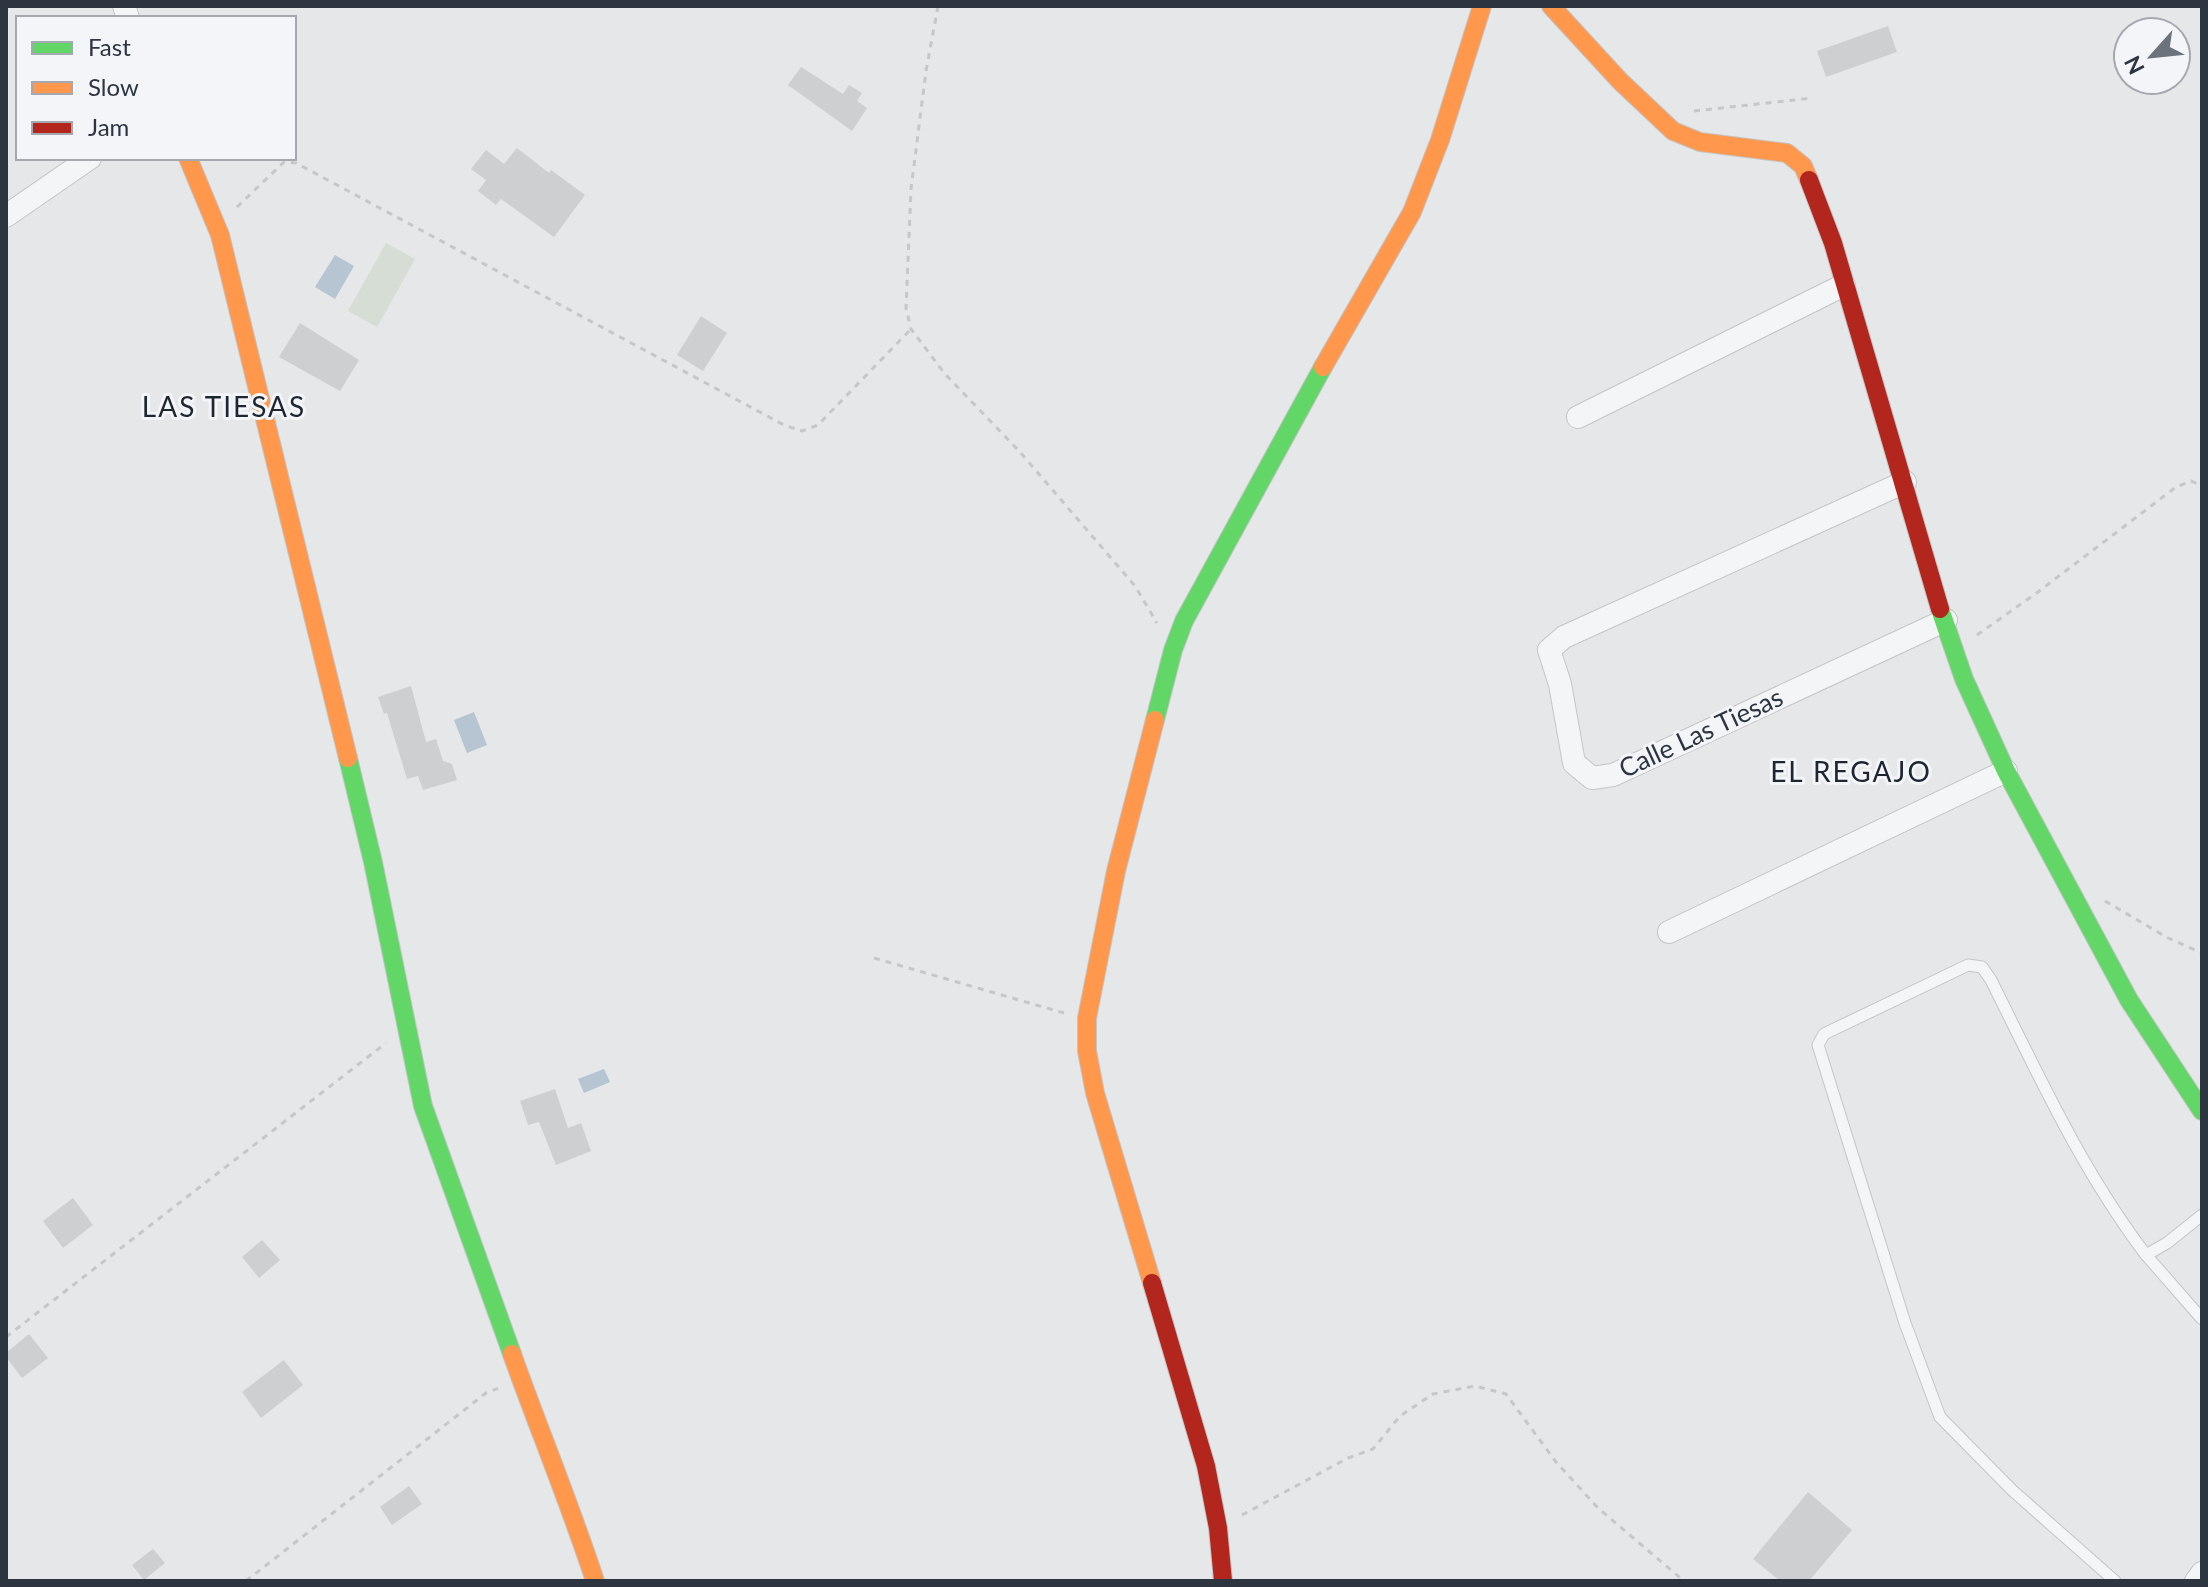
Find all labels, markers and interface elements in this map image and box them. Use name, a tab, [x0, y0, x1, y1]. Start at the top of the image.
legend	[16, 16, 296, 160]
north arrow	[2112, 16, 2192, 96]
text: Fast	[88, 32, 131, 61]
text: N	[2118, 52, 2150, 79]
text: Slow	[88, 72, 139, 101]
text: Jam	[88, 112, 129, 141]
district label: LAS TIESAS	[142, 389, 306, 423]
street label: Calle Las Tiesas	[1614, 680, 1788, 784]
district label: EL REGAJO	[1770, 754, 1932, 788]

